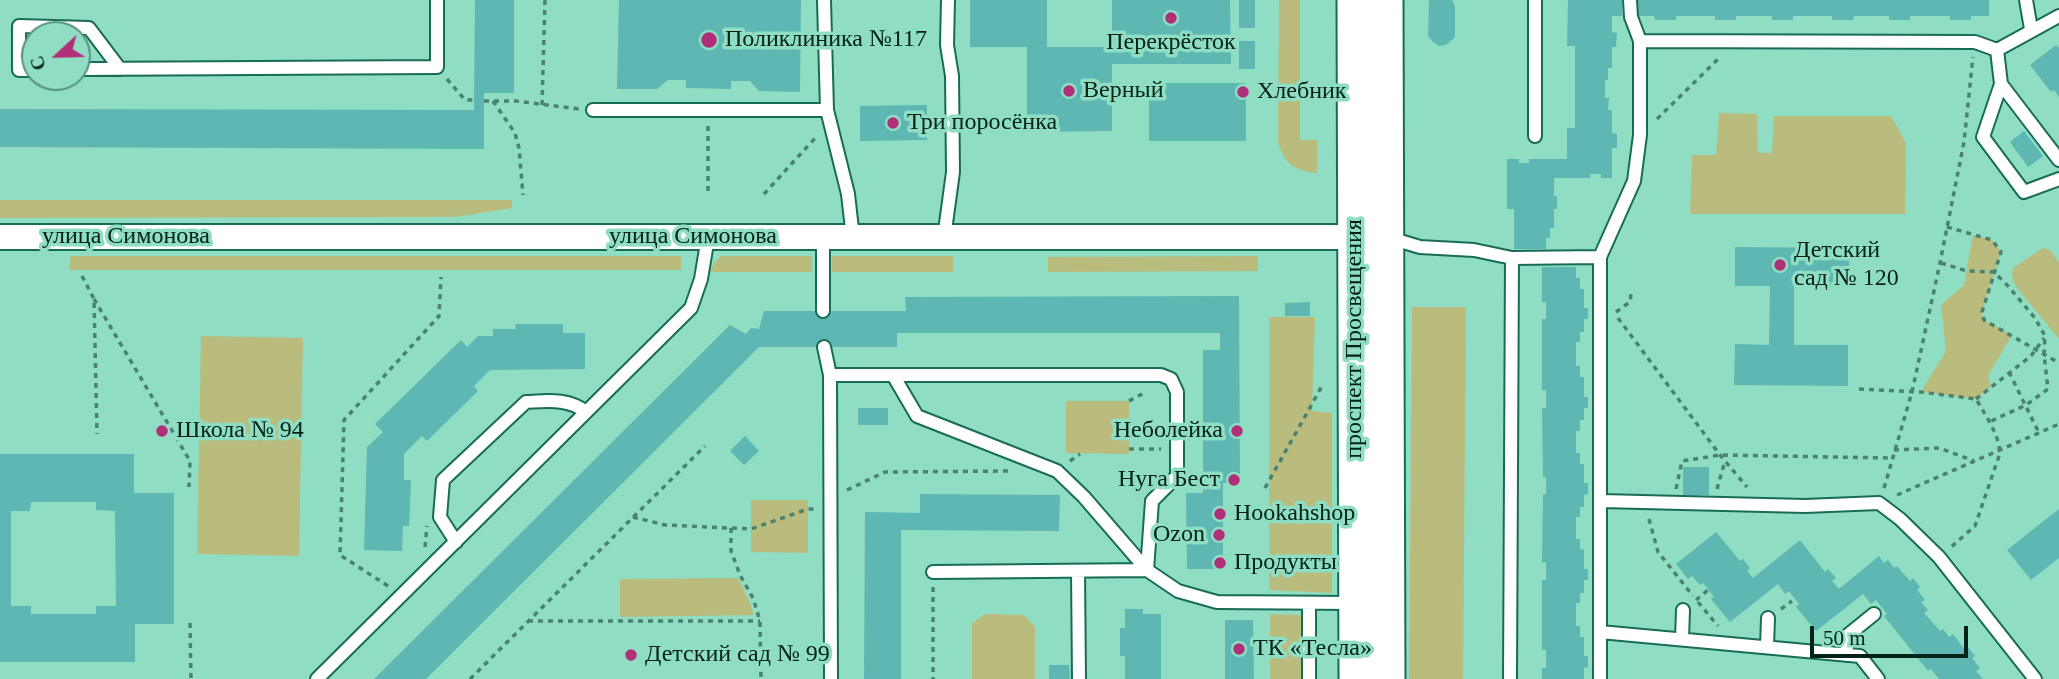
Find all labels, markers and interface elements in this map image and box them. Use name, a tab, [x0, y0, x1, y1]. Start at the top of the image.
marker: Перекрёсток	[1163, 10, 1179, 26]
north arrow	[21, 21, 91, 91]
place label: Поликлиника №117	[725, 26, 927, 54]
place label: Перекрёсток	[1106, 29, 1236, 57]
marker: Поликлиника №117	[699, 30, 719, 50]
text: С	[26, 53, 50, 74]
place label: Верный	[1083, 77, 1163, 105]
place label: Хлебник	[1257, 78, 1347, 106]
marker: Верный	[1061, 83, 1077, 99]
marker: Хлебник	[1235, 84, 1251, 100]
place label: Три поросёнка	[907, 109, 1057, 137]
marker: Три поросёнка	[885, 115, 901, 131]
street label: проспект Просвещения	[1341, 219, 1369, 459]
street label: улица Симонова	[42, 223, 210, 251]
street label: улица Симонова	[609, 223, 777, 251]
place label: Детский сад № 120	[1794, 237, 1899, 293]
marker: Детский сад № 120	[1772, 257, 1788, 273]
place label: Школа № 94	[176, 417, 304, 445]
place label: Неболейка	[1114, 417, 1223, 445]
marker: Школа № 94	[154, 423, 170, 439]
marker: Неболейка	[1229, 423, 1245, 439]
place label: Нуга Бест	[1118, 466, 1220, 494]
marker: Нуга Бест	[1226, 472, 1242, 488]
place label: Hookahshop	[1234, 500, 1355, 528]
marker: Hookahshop	[1212, 506, 1228, 522]
place label: Ozon	[1153, 521, 1205, 549]
marker: Ozon	[1211, 527, 1227, 543]
place label: Продукты	[1234, 549, 1337, 577]
marker: Продукты	[1212, 555, 1228, 571]
scale bar	[1814, 612, 1972, 656]
text: 50 m	[1823, 626, 1866, 650]
place label: ТК «Тесла»	[1253, 635, 1372, 663]
place label: Детский сад № 99	[645, 641, 830, 669]
marker: ТК «Тесла»	[1231, 641, 1247, 657]
marker: Детский сад № 99	[623, 647, 639, 663]

